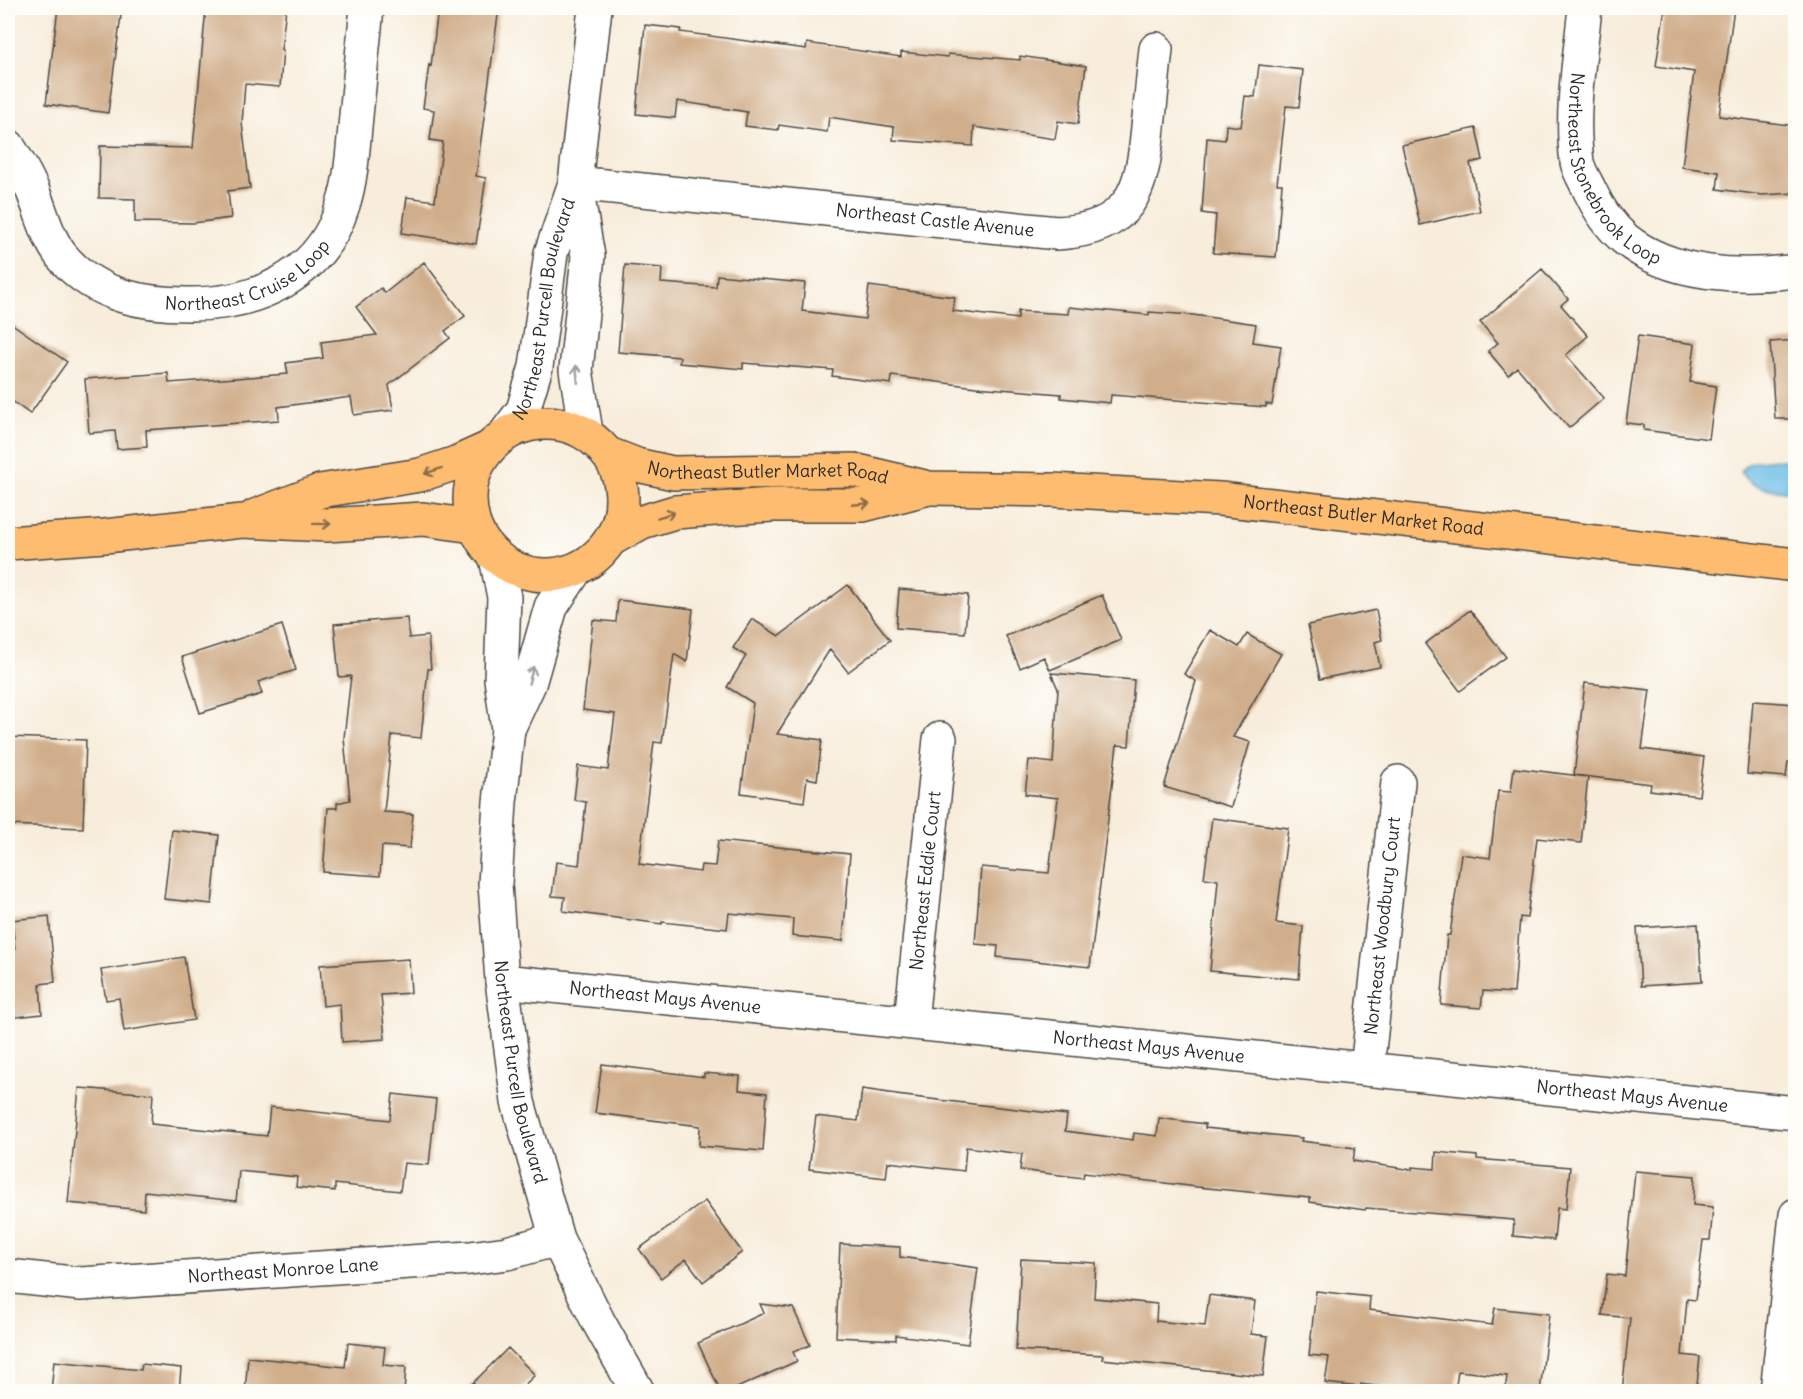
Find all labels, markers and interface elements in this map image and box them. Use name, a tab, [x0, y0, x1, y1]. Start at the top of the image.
street label: Northeast Stonebrook Loop	[1564, 72, 1665, 269]
street label: Northeast Purcell Boulevard	[507, 195, 580, 425]
street label: Northeast Castle Avenue	[835, 198, 1036, 242]
street label: Northeast Cruise Loop	[164, 235, 335, 315]
one-way arrow	[572, 365, 583, 384]
street label: Northeast Butler Market Road	[645, 456, 891, 489]
one-way arrow	[424, 466, 443, 477]
street label: Northeast Butler Market Road	[1242, 490, 1486, 540]
one-way arrow	[850, 498, 870, 509]
one-way arrow	[656, 509, 675, 520]
one-way arrow	[311, 519, 331, 530]
one-way arrow	[526, 666, 537, 685]
street label: Northeast Eddie Court	[904, 790, 946, 971]
street label: Northeast Woodbury Court	[1359, 815, 1405, 1036]
street label: Northeast Purcell Boulevard	[490, 959, 553, 1186]
street label: Northeast Mays Avenue	[568, 976, 762, 1018]
street label: Northeast Mays Avenue	[1052, 1025, 1246, 1068]
street label: Northeast Mays Avenue	[1535, 1075, 1729, 1117]
street label: Northeast Monroe Lane	[187, 1252, 379, 1288]

